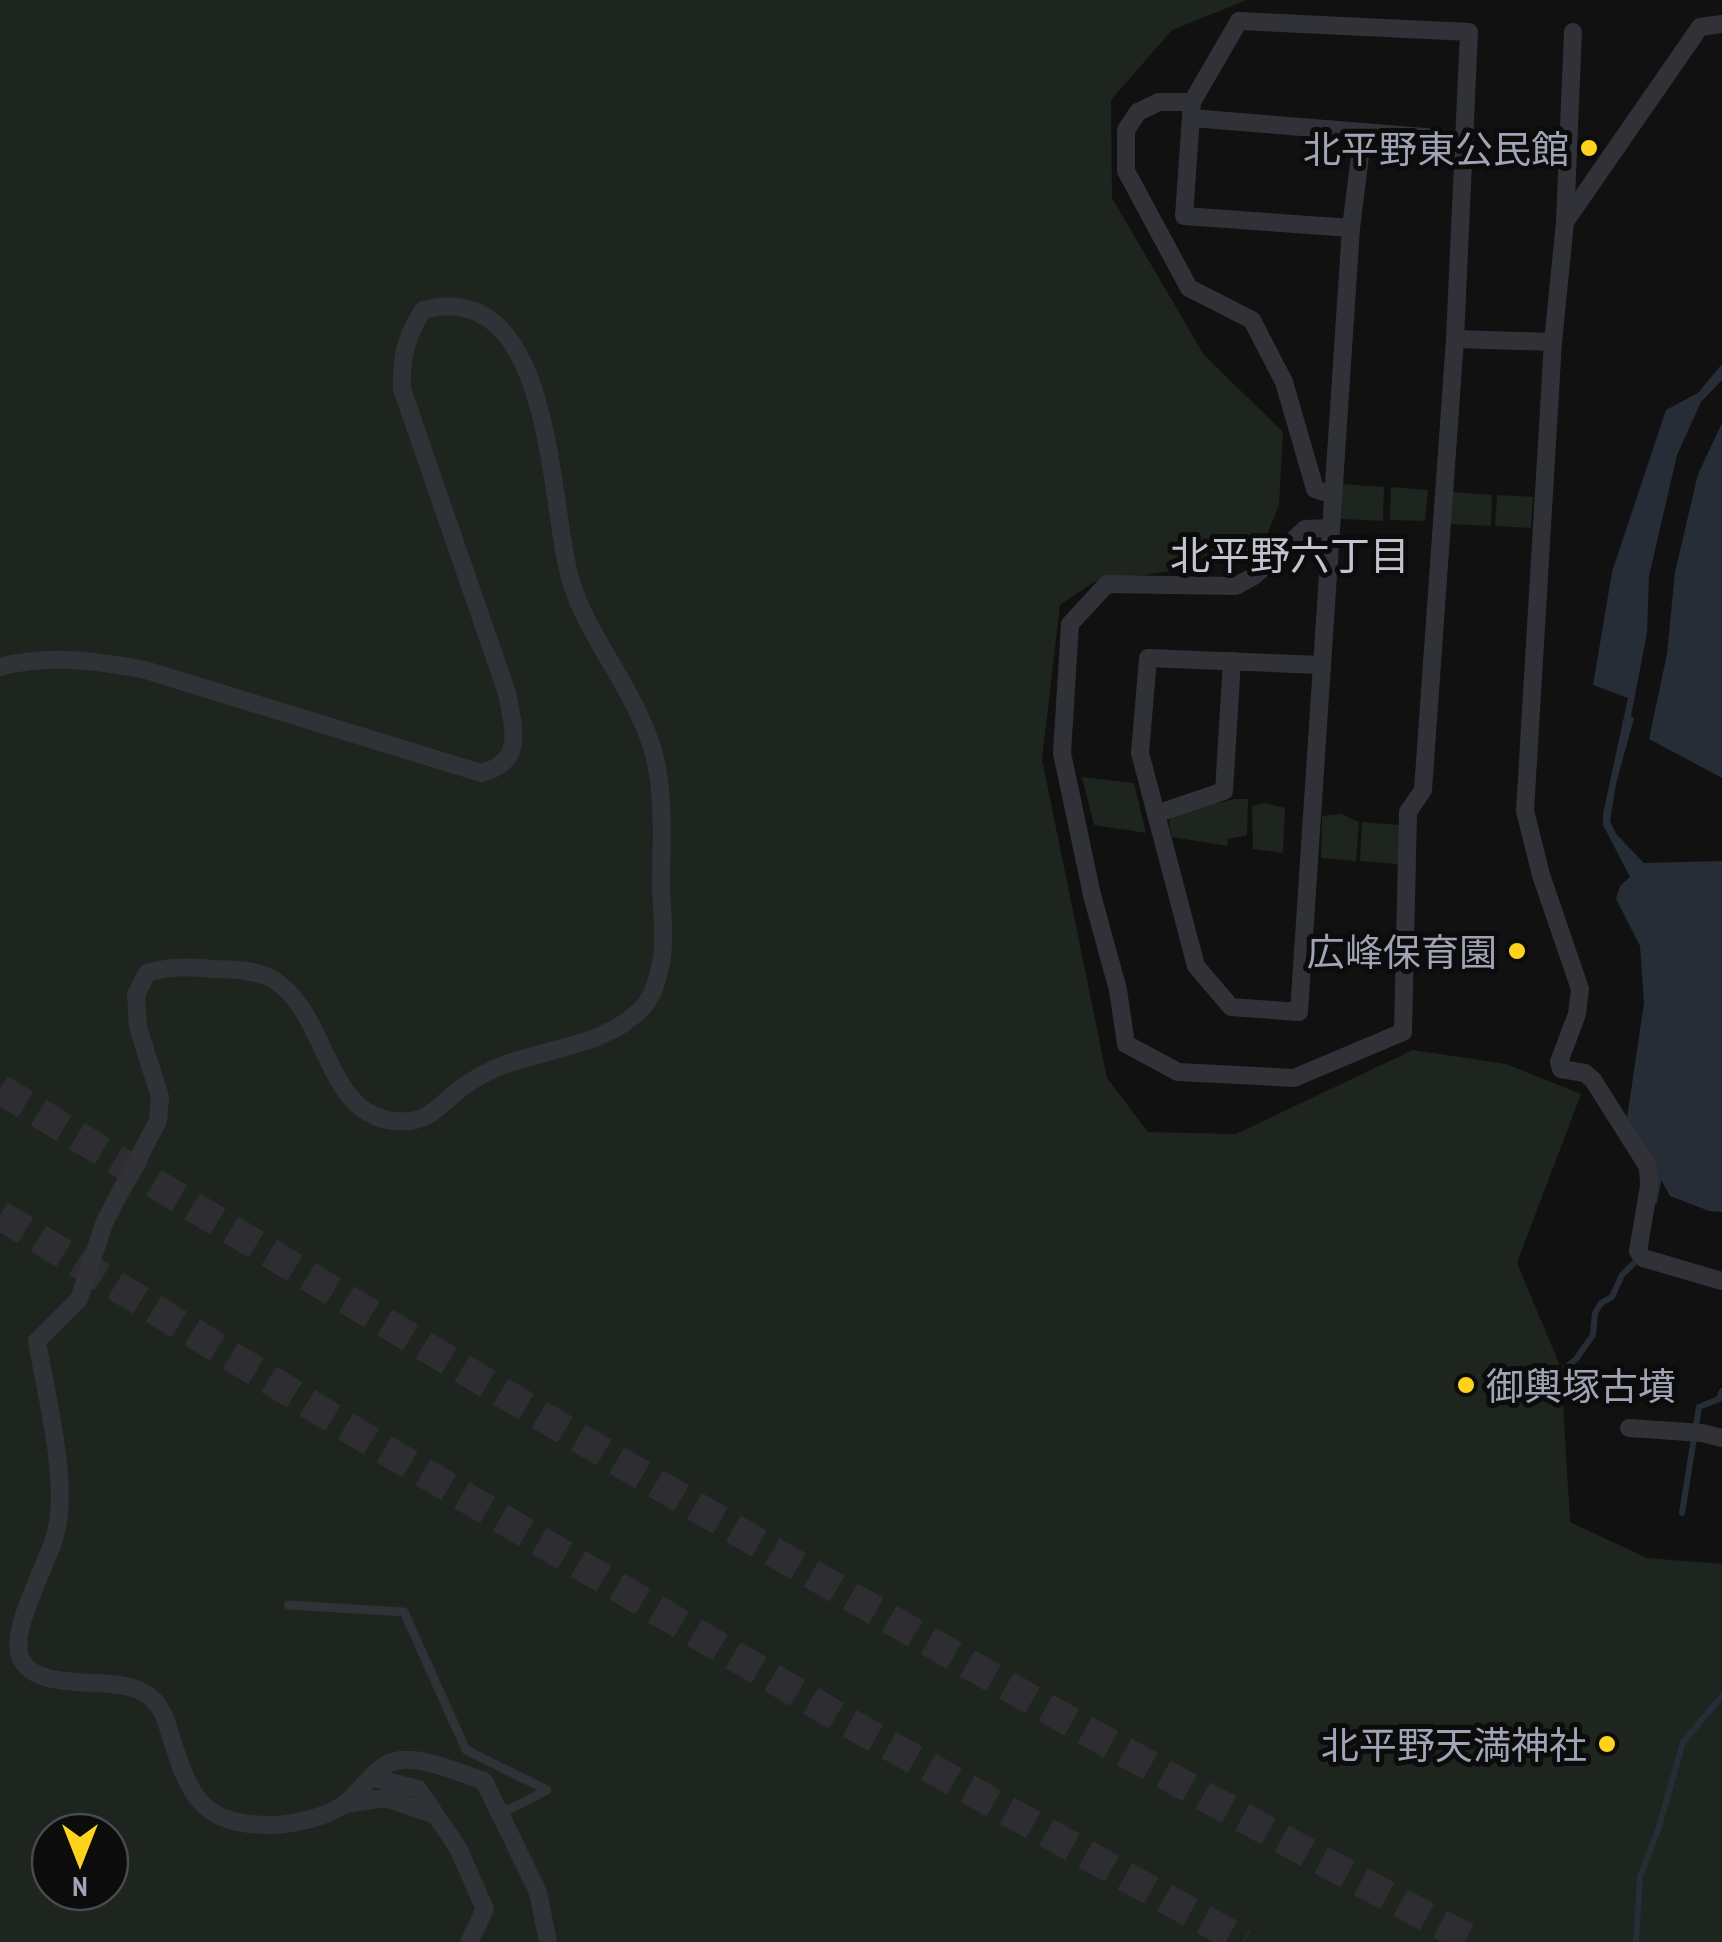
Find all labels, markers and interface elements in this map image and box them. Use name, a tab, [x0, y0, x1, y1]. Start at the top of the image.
place label: 北平野東公民館	[1303, 124, 1569, 173]
marker: 北平野東公民館	[1578, 137, 1600, 159]
district label: 北平野六丁目	[1170, 529, 1410, 581]
place label: 広峰保育園	[1307, 927, 1497, 976]
marker: 広峰保育園	[1506, 940, 1528, 962]
place label: 御輿塚古墳	[1486, 1361, 1676, 1410]
marker: 御輿塚古墳	[1455, 1374, 1477, 1396]
place label: 北平野天満神社	[1321, 1720, 1587, 1769]
marker: 北平野天満神社	[1596, 1733, 1618, 1755]
north arrow	[30, 1812, 130, 1912]
text: N	[72, 1869, 88, 1906]

